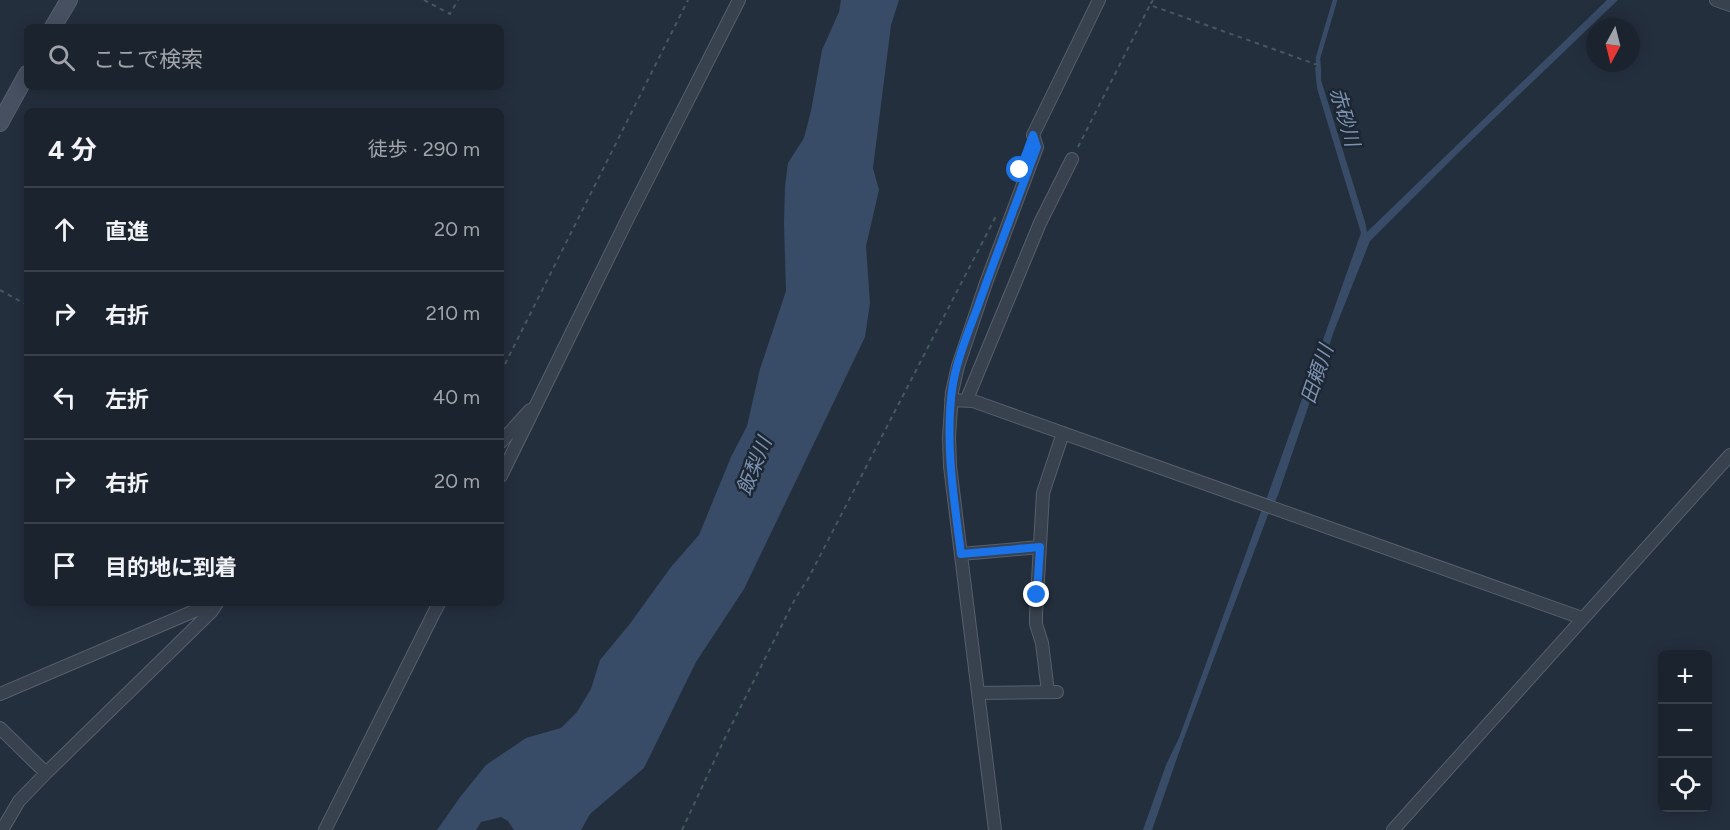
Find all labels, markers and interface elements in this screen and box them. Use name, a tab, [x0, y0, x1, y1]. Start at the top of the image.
north arrow	[1586, 18, 1640, 72]
search box	[24, 24, 504, 90]
icon: search	[45, 41, 78, 74]
text: ここで検索	[93, 46, 203, 73]
water label: 赤砂川	[1325, 85, 1365, 151]
text: 4 分	[48, 134, 97, 166]
text: 徒歩 · 290 m	[368, 137, 480, 161]
route start	[1006, 156, 1032, 182]
icon: ahead	[48, 213, 81, 246]
text: 20 m	[434, 217, 480, 241]
text: 直進	[105, 218, 149, 245]
icon: right	[48, 297, 81, 330]
text: 210 m	[426, 301, 480, 325]
text: 右折	[105, 302, 149, 329]
water label: 田頼川	[1296, 340, 1339, 406]
icon: left	[48, 381, 81, 414]
text: 40 m	[433, 385, 480, 409]
text: 左折	[105, 386, 149, 413]
water label: 飯梨川	[732, 432, 777, 498]
icon: right	[48, 465, 81, 498]
text: 20 m	[434, 469, 480, 493]
text: 右折	[105, 470, 149, 497]
icon: arrive	[48, 549, 81, 582]
text: 目的地に到着	[105, 554, 237, 581]
route end	[1023, 581, 1049, 607]
map controls	[1658, 650, 1712, 812]
button: +	[1658, 650, 1712, 704]
button: −	[1658, 704, 1712, 758]
button: locate	[1658, 758, 1712, 812]

